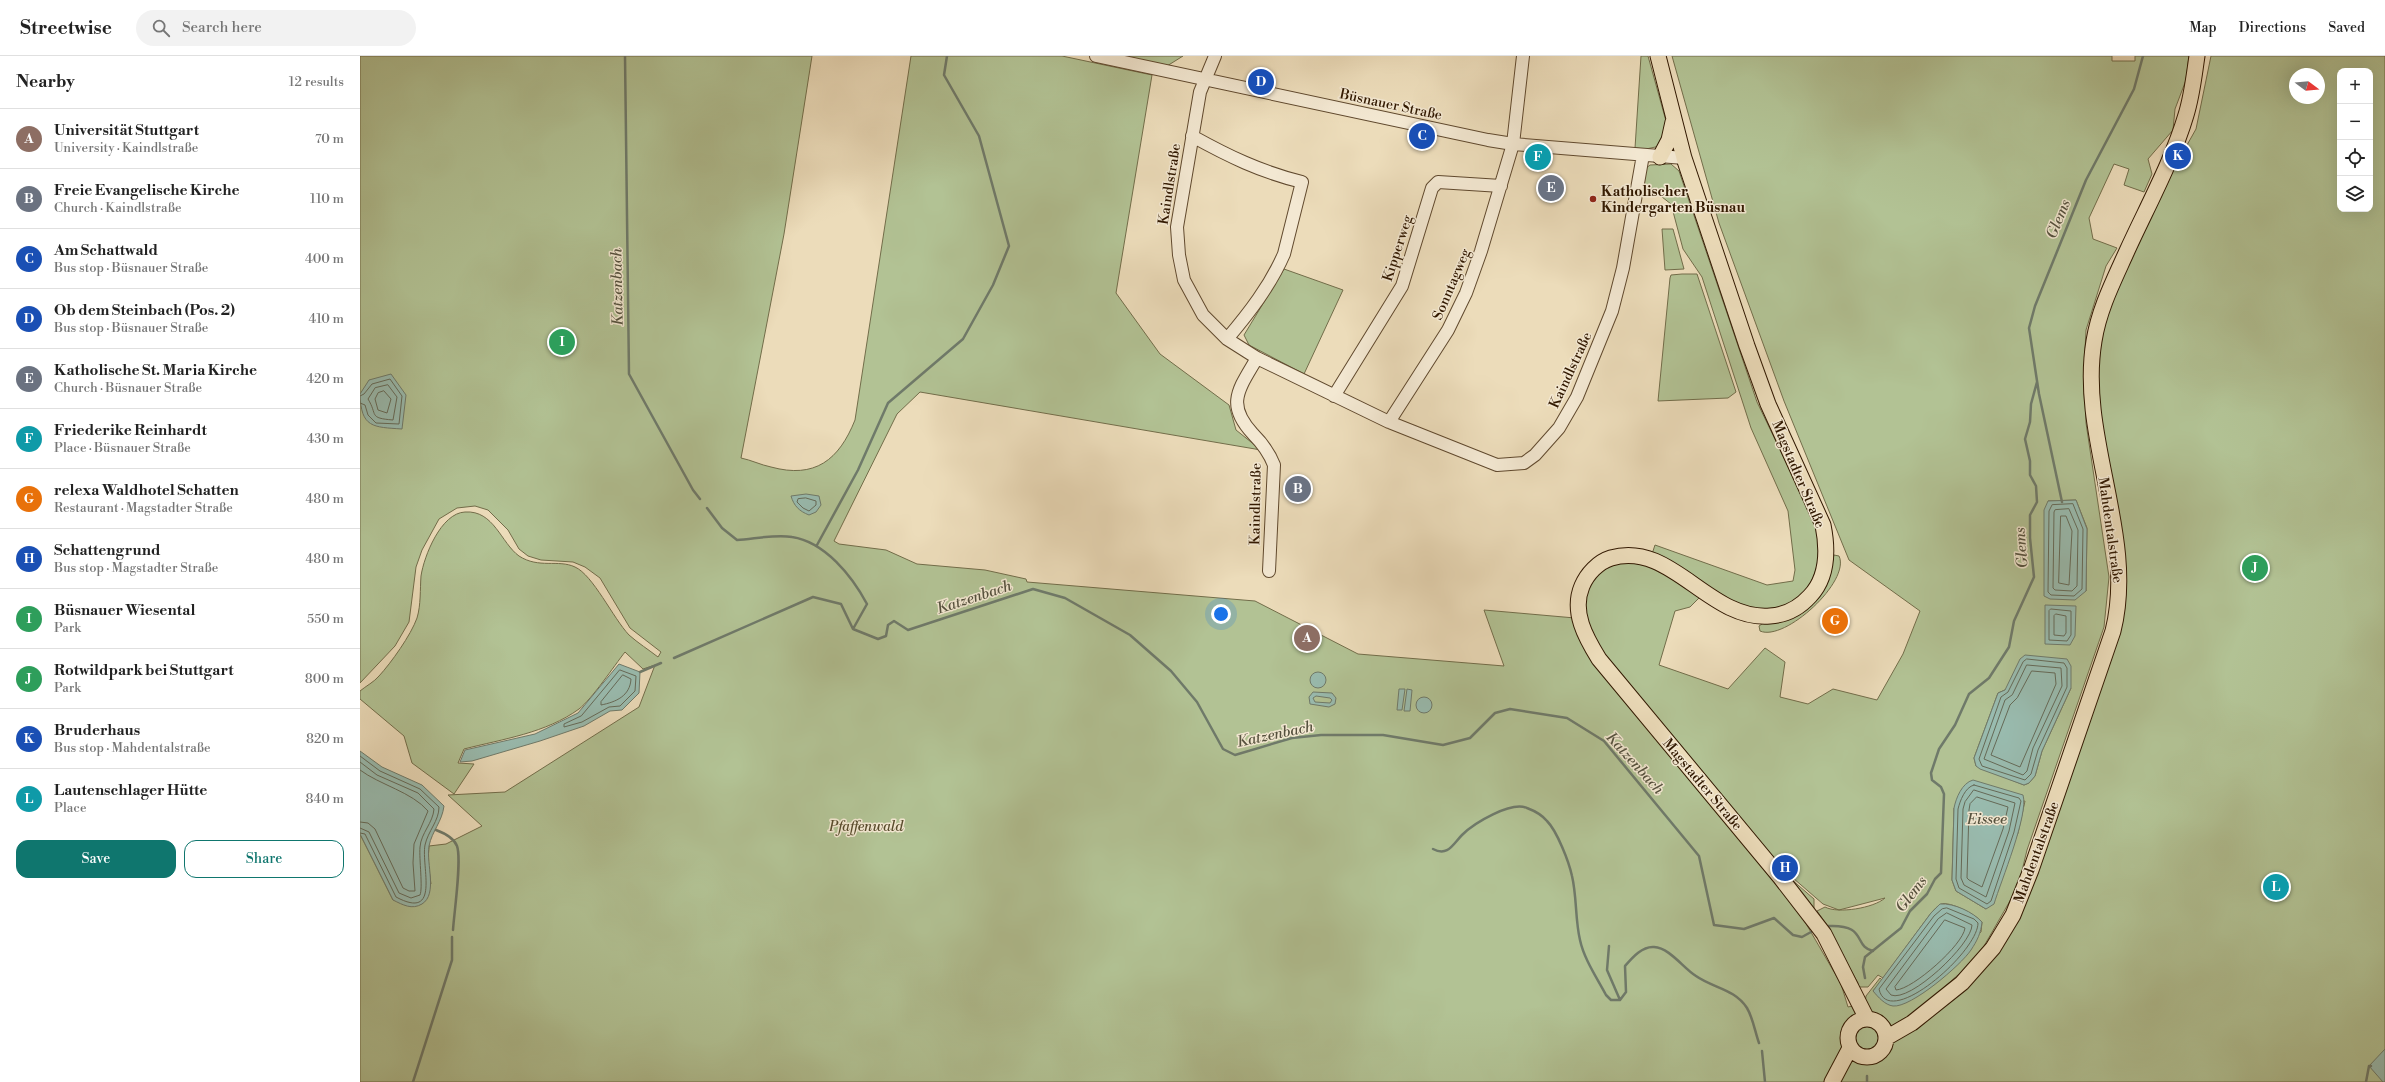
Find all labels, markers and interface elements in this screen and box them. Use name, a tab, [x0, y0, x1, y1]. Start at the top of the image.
search box	[136, 10, 416, 46]
text: Streetwise	[20, 16, 112, 40]
icon: search	[150, 17, 172, 39]
text: Search here	[182, 18, 262, 37]
text: Map	[2189, 19, 2217, 37]
text: Directions	[2239, 19, 2306, 37]
text: Saved	[2328, 19, 2365, 37]
pin: D	[1248, 67, 1274, 97]
north arrow	[2289, 68, 2325, 104]
map controls	[2337, 68, 2373, 212]
button: +	[2337, 68, 2373, 104]
text: Nearby	[16, 71, 75, 93]
text: 12 results	[289, 74, 344, 90]
street label: Büsnauer Straße	[1337, 85, 1444, 125]
button: −	[2337, 104, 2373, 140]
text: Universität Stuttgart	[54, 121, 199, 140]
pin: C	[1409, 121, 1435, 151]
text: A	[24, 131, 34, 147]
text: 70 m	[315, 131, 344, 147]
text: University · Kaindlstraße	[54, 140, 198, 156]
button: locate	[2337, 140, 2373, 176]
pin: K	[2165, 141, 2191, 171]
street label: Kaindlstraße	[1155, 142, 1185, 226]
pin: F	[1525, 142, 1551, 172]
pin: E	[1538, 173, 1564, 203]
button: layers	[2337, 176, 2373, 212]
text: Freie Evangelische Kirche	[54, 181, 240, 200]
place label: Katholischer Kindergarten Büsnau	[1601, 183, 1745, 217]
text: B	[24, 191, 34, 207]
text: 110 m	[310, 191, 344, 207]
marker: Katholischer Kindergarten Büsnau	[1588, 194, 1598, 204]
water label: Glems	[2042, 196, 2075, 242]
text: Church · Kaindlstraße	[54, 200, 182, 216]
street label: Kipperweg	[1379, 212, 1417, 284]
text: Am Schattwald	[54, 241, 158, 260]
street label: Sonntagweg	[1429, 245, 1475, 323]
water label: Katzenbach	[607, 247, 628, 326]
text: C	[24, 251, 34, 267]
text: 400 m	[305, 251, 344, 267]
text: Bus stop · Büsnauer Straße	[54, 260, 208, 276]
text: Ob dem Steinbach (Pos. 2)	[54, 301, 235, 320]
text: D	[24, 311, 34, 327]
text: 410 m	[308, 311, 344, 327]
text: Bus stop · Büsnauer Straße	[54, 320, 208, 336]
pin: I	[549, 327, 575, 357]
street label: Kaindlstraße	[1545, 329, 1596, 411]
text: Katholische St. Maria Kirche	[54, 361, 257, 380]
text: E	[24, 371, 34, 387]
text: 420 m	[306, 371, 344, 387]
text: Church · Büsnauer Straße	[54, 380, 202, 396]
street label: Magstadter Straße	[1767, 418, 1829, 531]
text: Friederike Reinhardt	[54, 421, 207, 440]
text: F	[24, 431, 34, 447]
text: 430 m	[306, 431, 344, 447]
text: Place · Büsnauer Straße	[54, 440, 191, 456]
street label: Kaindlstraße	[1246, 463, 1266, 545]
pin: B	[1285, 474, 1311, 504]
street label: Mahdentalstraße	[2094, 476, 2126, 584]
text: relexa Waldhotel Schatten	[54, 481, 239, 500]
text: G	[24, 491, 34, 507]
text: 480 m	[306, 491, 344, 507]
text: Restaurant · Magstadter Straße	[54, 500, 233, 516]
water label: Glems	[2011, 527, 2032, 569]
text: Schattengrund	[54, 541, 160, 560]
text: H	[24, 551, 34, 567]
text: 480 m	[306, 551, 344, 567]
pin: J	[2242, 553, 2268, 583]
text: Bus stop · Magstadter Straße	[54, 560, 218, 576]
water label: Katzenbach	[934, 576, 1015, 619]
text: Büsnauer Wiesental	[54, 601, 195, 620]
your location	[1211, 604, 1231, 624]
pin: G	[1822, 606, 1848, 636]
text: I	[26, 611, 32, 627]
text: 550 m	[307, 611, 344, 627]
text: Park	[54, 620, 81, 636]
pin: A	[1294, 623, 1320, 653]
text: Rotwildpark bei Stuttgart	[54, 661, 234, 680]
text: J	[26, 671, 32, 687]
text: 800 m	[305, 671, 344, 687]
text: Park	[54, 680, 81, 696]
water label: Katzenbach	[1235, 717, 1316, 752]
text: Bruderhaus	[54, 721, 140, 740]
water label: Katzenbach	[1602, 728, 1668, 799]
text: K	[24, 731, 34, 747]
text: 820 m	[306, 731, 344, 747]
street label: Magstadter Straße	[1658, 735, 1746, 834]
text: Bus stop · Mahdentalstraße	[54, 740, 211, 756]
text: Lautenschlager Hütte	[54, 781, 207, 800]
text: L	[25, 791, 33, 807]
text: 840 m	[305, 791, 344, 807]
street label: Mahdentalstraße	[2010, 799, 2064, 906]
text: Place	[54, 800, 86, 816]
water label: Eissee	[1966, 810, 2007, 829]
park label: Pfaffenwald	[828, 818, 904, 836]
button: Save	[16, 840, 176, 878]
button: Share	[184, 840, 344, 878]
pin: H	[1772, 853, 1798, 883]
water label: Glems	[1892, 872, 1932, 916]
pin: L	[2263, 872, 2289, 902]

